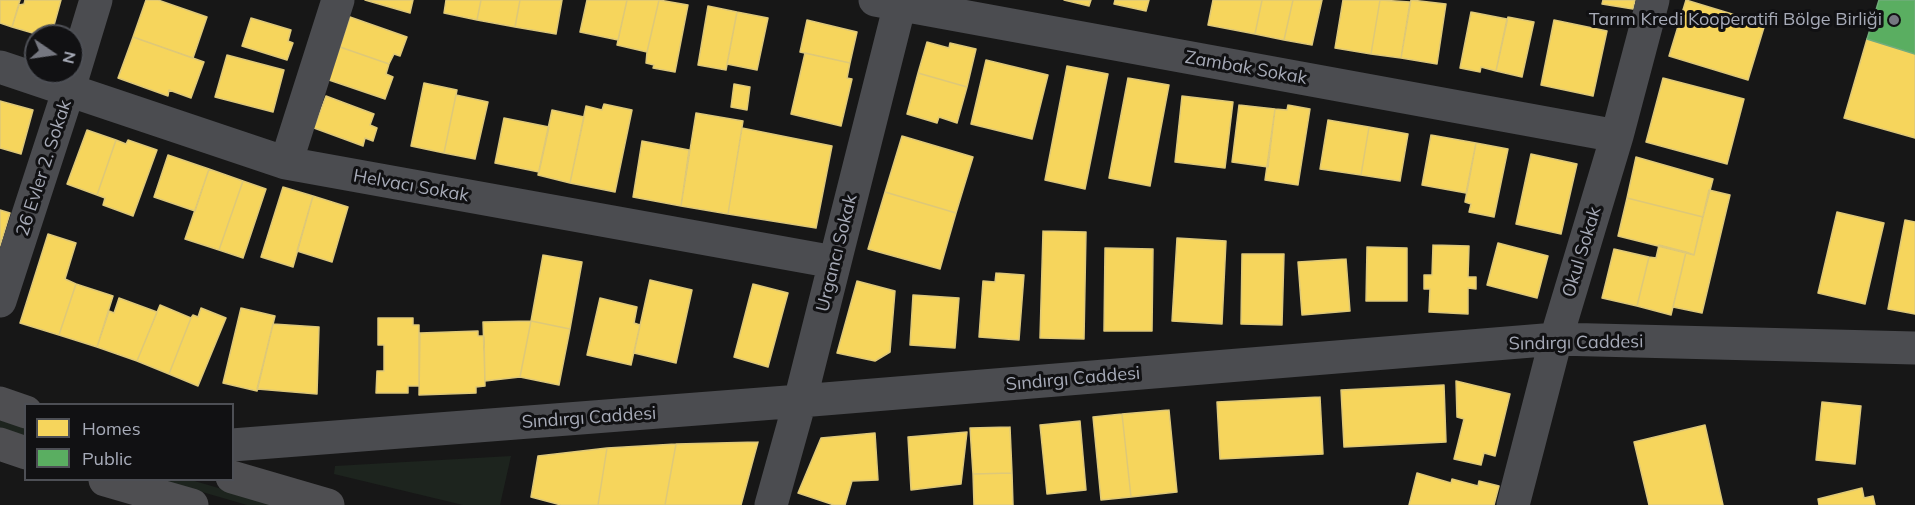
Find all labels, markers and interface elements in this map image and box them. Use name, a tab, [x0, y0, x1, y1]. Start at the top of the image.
place label: Tarım Kredi Kooperatifi Bölge Birliği	[1589, 9, 1882, 31]
marker: Tarım Kredi Kooperatifi Bölge Birliği	[1887, 13, 1901, 27]
north arrow	[24, 24, 84, 84]
street label: Zambak Sokak	[1183, 47, 1309, 89]
text: N	[58, 49, 81, 66]
street label: 26 Evler 2. Sokak	[12, 97, 76, 239]
street label: Helvacı Sokak	[352, 165, 470, 207]
street label: Urgancı Sokak	[812, 192, 862, 314]
street label: Okul Sokak	[1558, 204, 1606, 300]
street label: Sındırgı Caddesi	[1508, 331, 1644, 355]
street label: Sındırgı Caddesi	[1005, 362, 1141, 396]
legend	[24, 403, 234, 481]
street label: Sındırgı Caddesi	[521, 403, 657, 433]
text: Homes	[82, 417, 141, 440]
text: Public	[82, 447, 132, 470]

